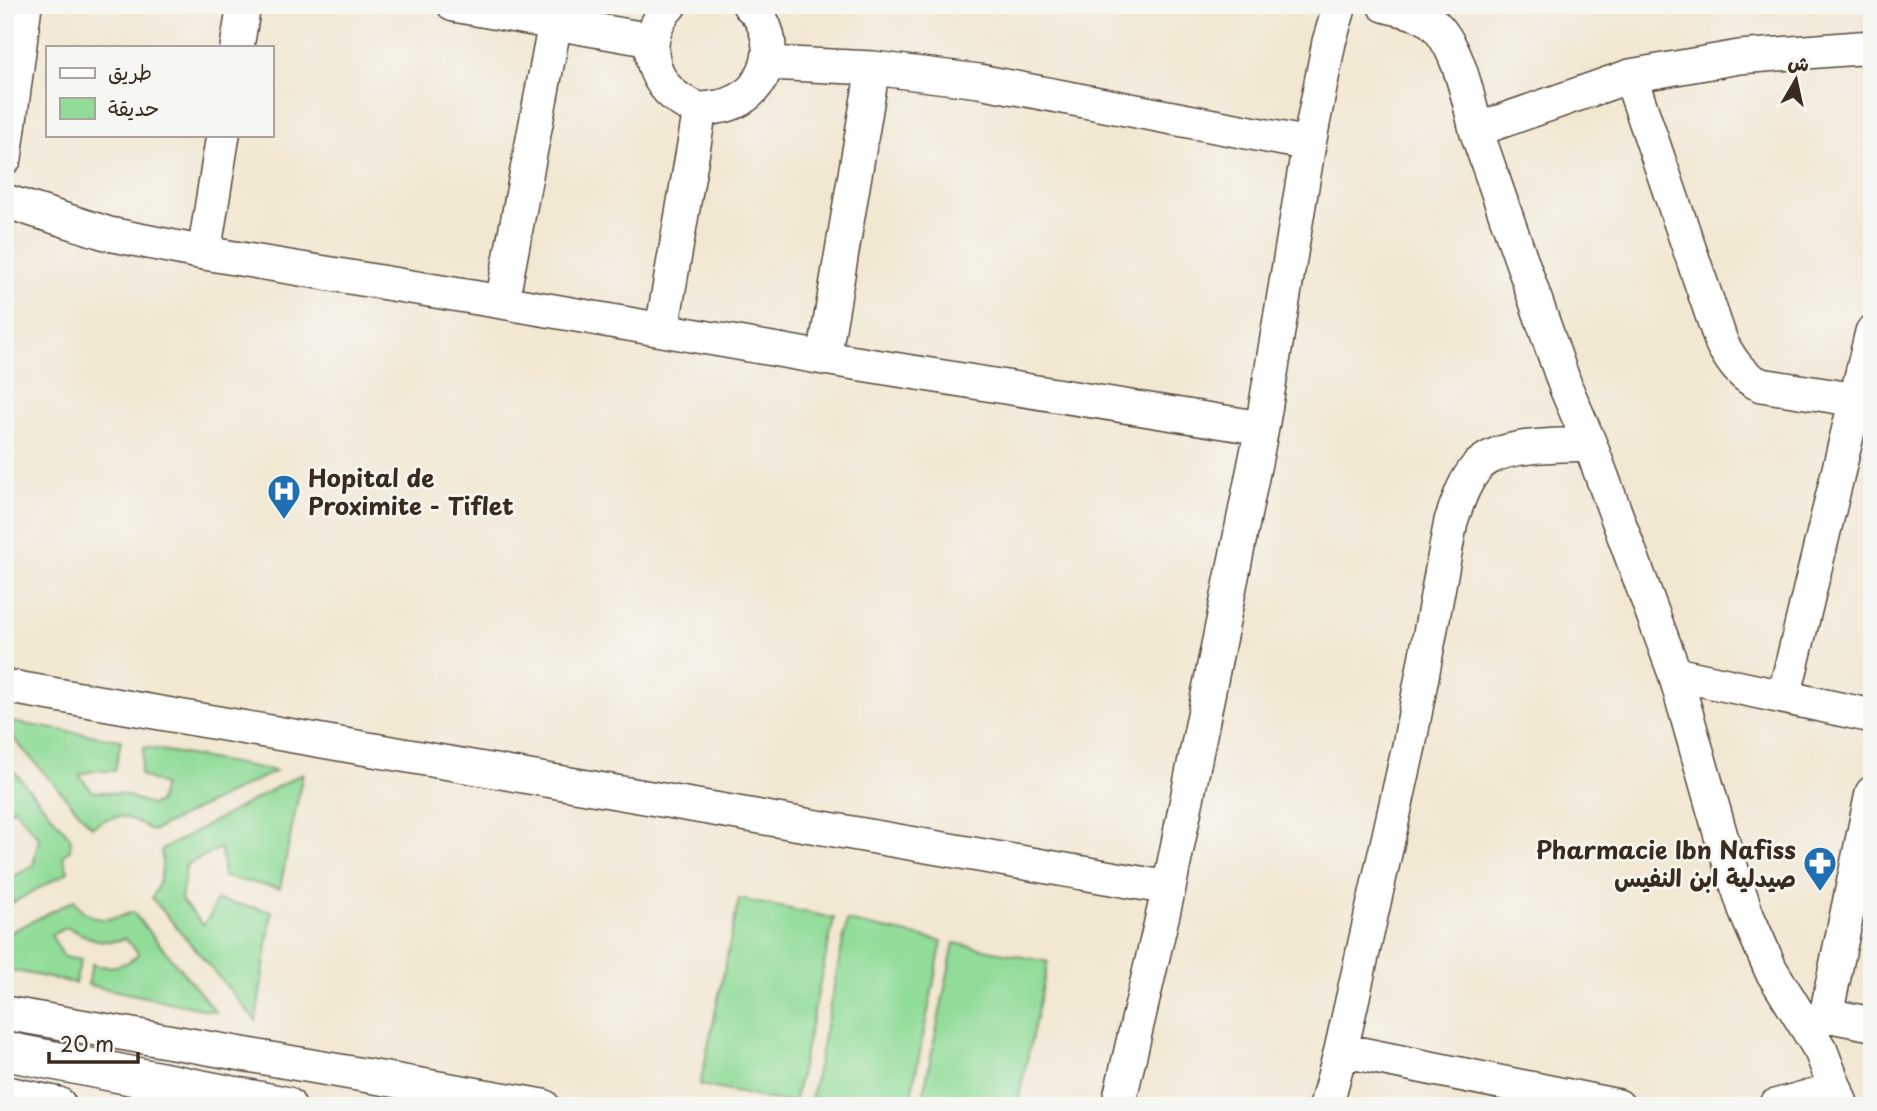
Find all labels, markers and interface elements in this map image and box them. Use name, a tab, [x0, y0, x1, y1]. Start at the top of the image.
legend	[46, 46, 273, 136]
north arrow	[1762, 46, 1832, 116]
text: ش	[1786, 47, 1811, 78]
text: طريق	[108, 55, 152, 87]
text: حديقة	[108, 91, 159, 123]
place label: Hopital de Proximite - Tiflet	[308, 459, 514, 523]
hospital icon: Hopital de Proximite - Tiflet	[265, 472, 303, 521]
place label: Pharmacie Ibn Nafiss صيدلية ابن النفيس	[1536, 831, 1796, 895]
pharmacy icon: Pharmacie Ibn Nafiss صيدلية ابن النفيس	[1801, 844, 1839, 893]
scale bar	[49, 1020, 138, 1064]
text: 20 m	[60, 1027, 114, 1059]

